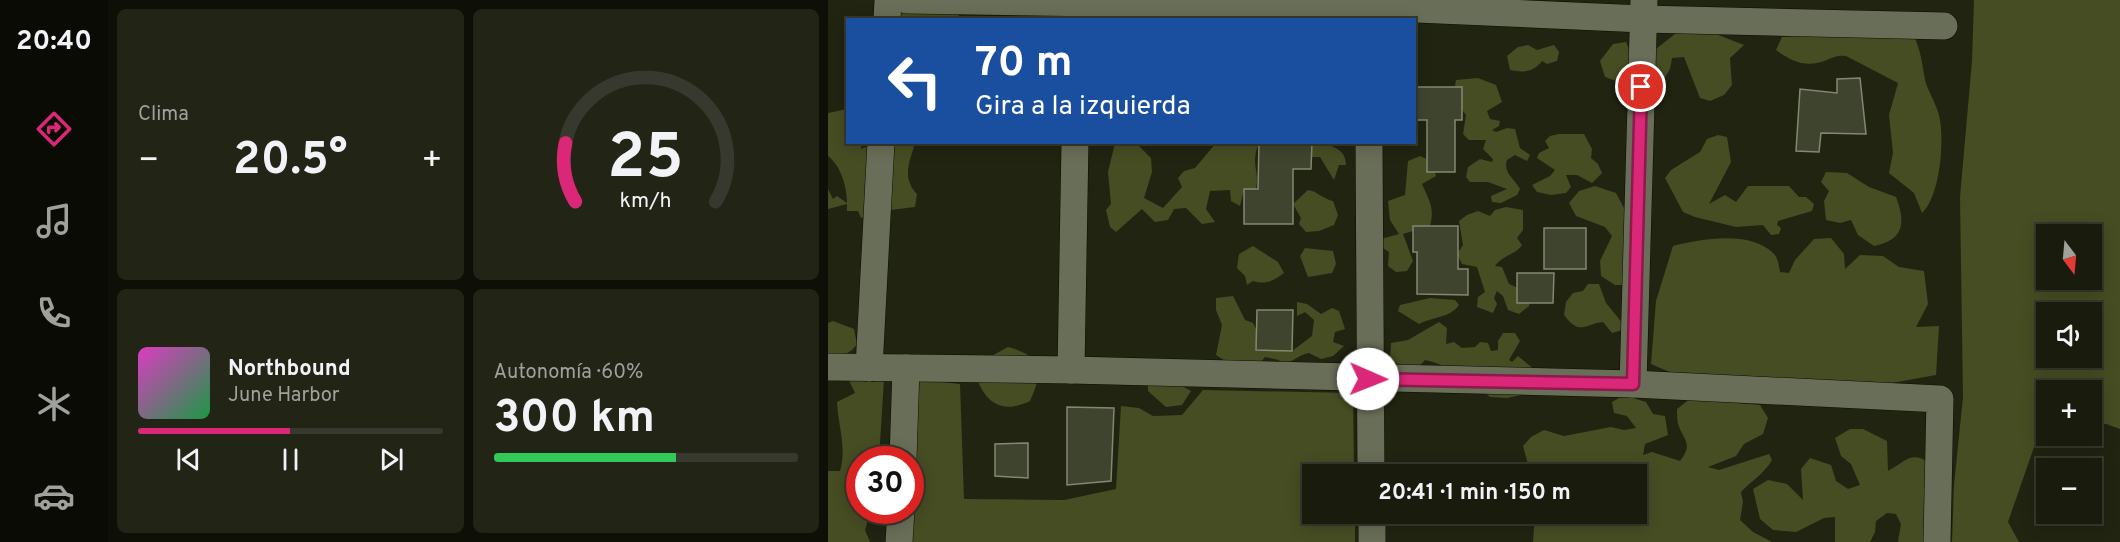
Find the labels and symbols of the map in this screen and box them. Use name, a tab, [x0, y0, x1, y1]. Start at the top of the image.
pin	[1615, 61, 1666, 112]
north arrow	[2036, 224, 2102, 290]
position arrow	[1336, 347, 1400, 411]
speed limit sign: 30	[846, 446, 924, 524]

